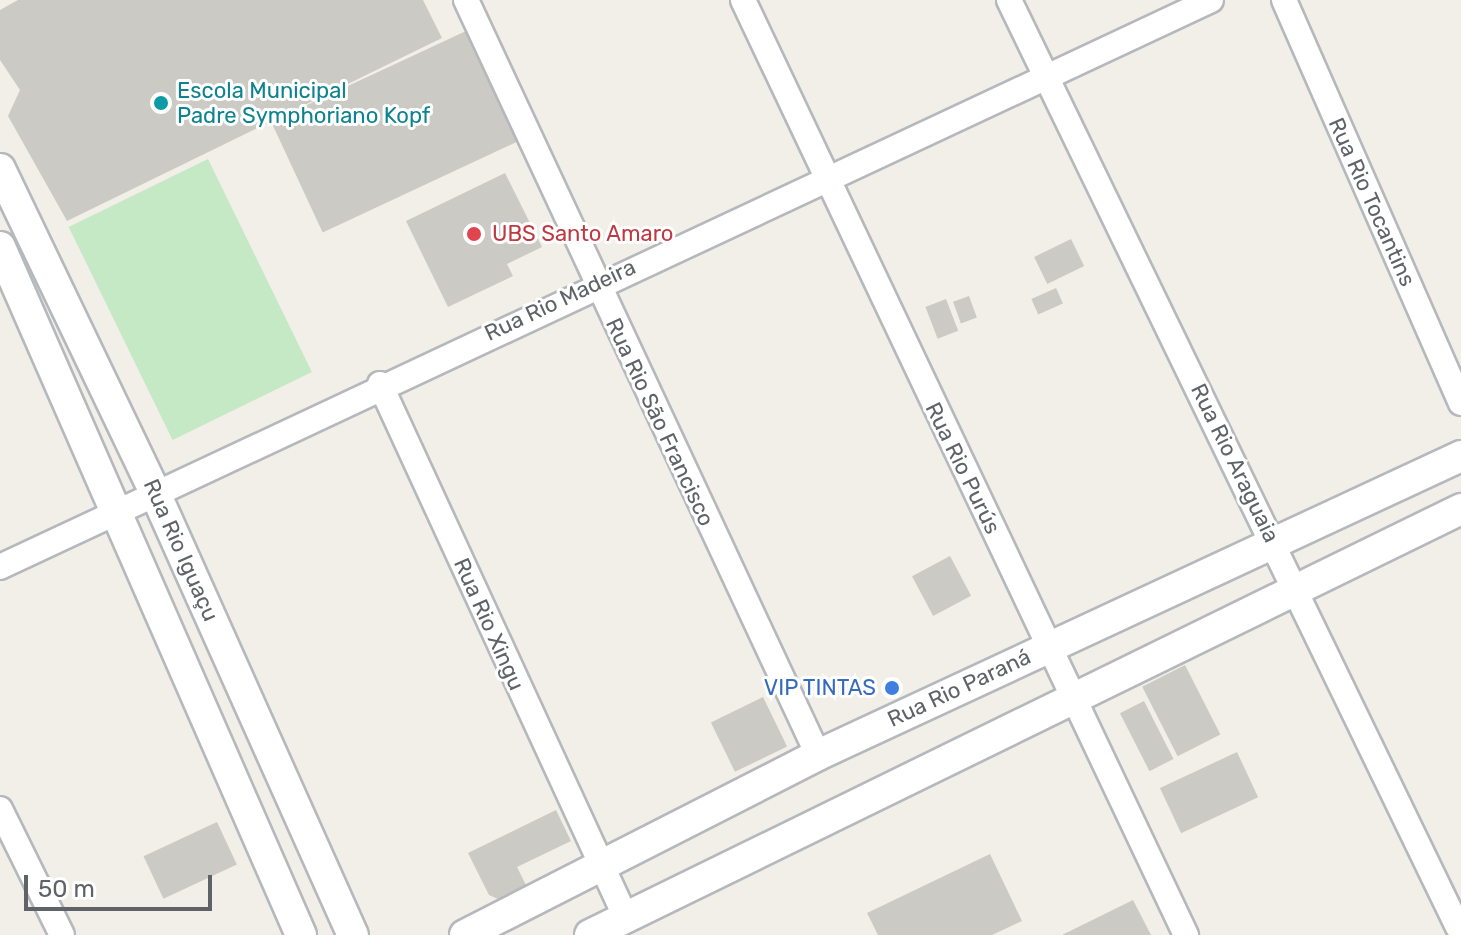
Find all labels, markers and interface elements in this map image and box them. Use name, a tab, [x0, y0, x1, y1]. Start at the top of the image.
place label: Escola Municipal Padre Symphoriano Kopf	[177, 77, 430, 128]
marker: Escola Municipal Padre Symphoriano Kopf	[152, 94, 170, 112]
street label: Rua Rio Tocantins	[1323, 113, 1421, 291]
place label: UBS Santo Amaro	[492, 221, 674, 247]
marker: UBS Santo Amaro	[463, 223, 485, 245]
street label: Rua Rio Madeira	[480, 253, 640, 347]
street label: Rua Rio São Francisco	[600, 314, 720, 530]
street label: Rua Rio Araguaia	[1185, 379, 1285, 547]
street label: Rua Rio Purús	[920, 398, 1006, 538]
street label: Rua Rio Iguaçu	[138, 475, 224, 625]
street label: Rua Rio Xingu	[448, 554, 530, 694]
street label: Rua Rio Paraná	[883, 643, 1035, 733]
place label: VIP TINTAS	[763, 675, 876, 701]
marker: VIP TINTAS	[883, 679, 901, 697]
scale bar	[28, 859, 216, 909]
text: 50 m	[38, 875, 95, 903]

